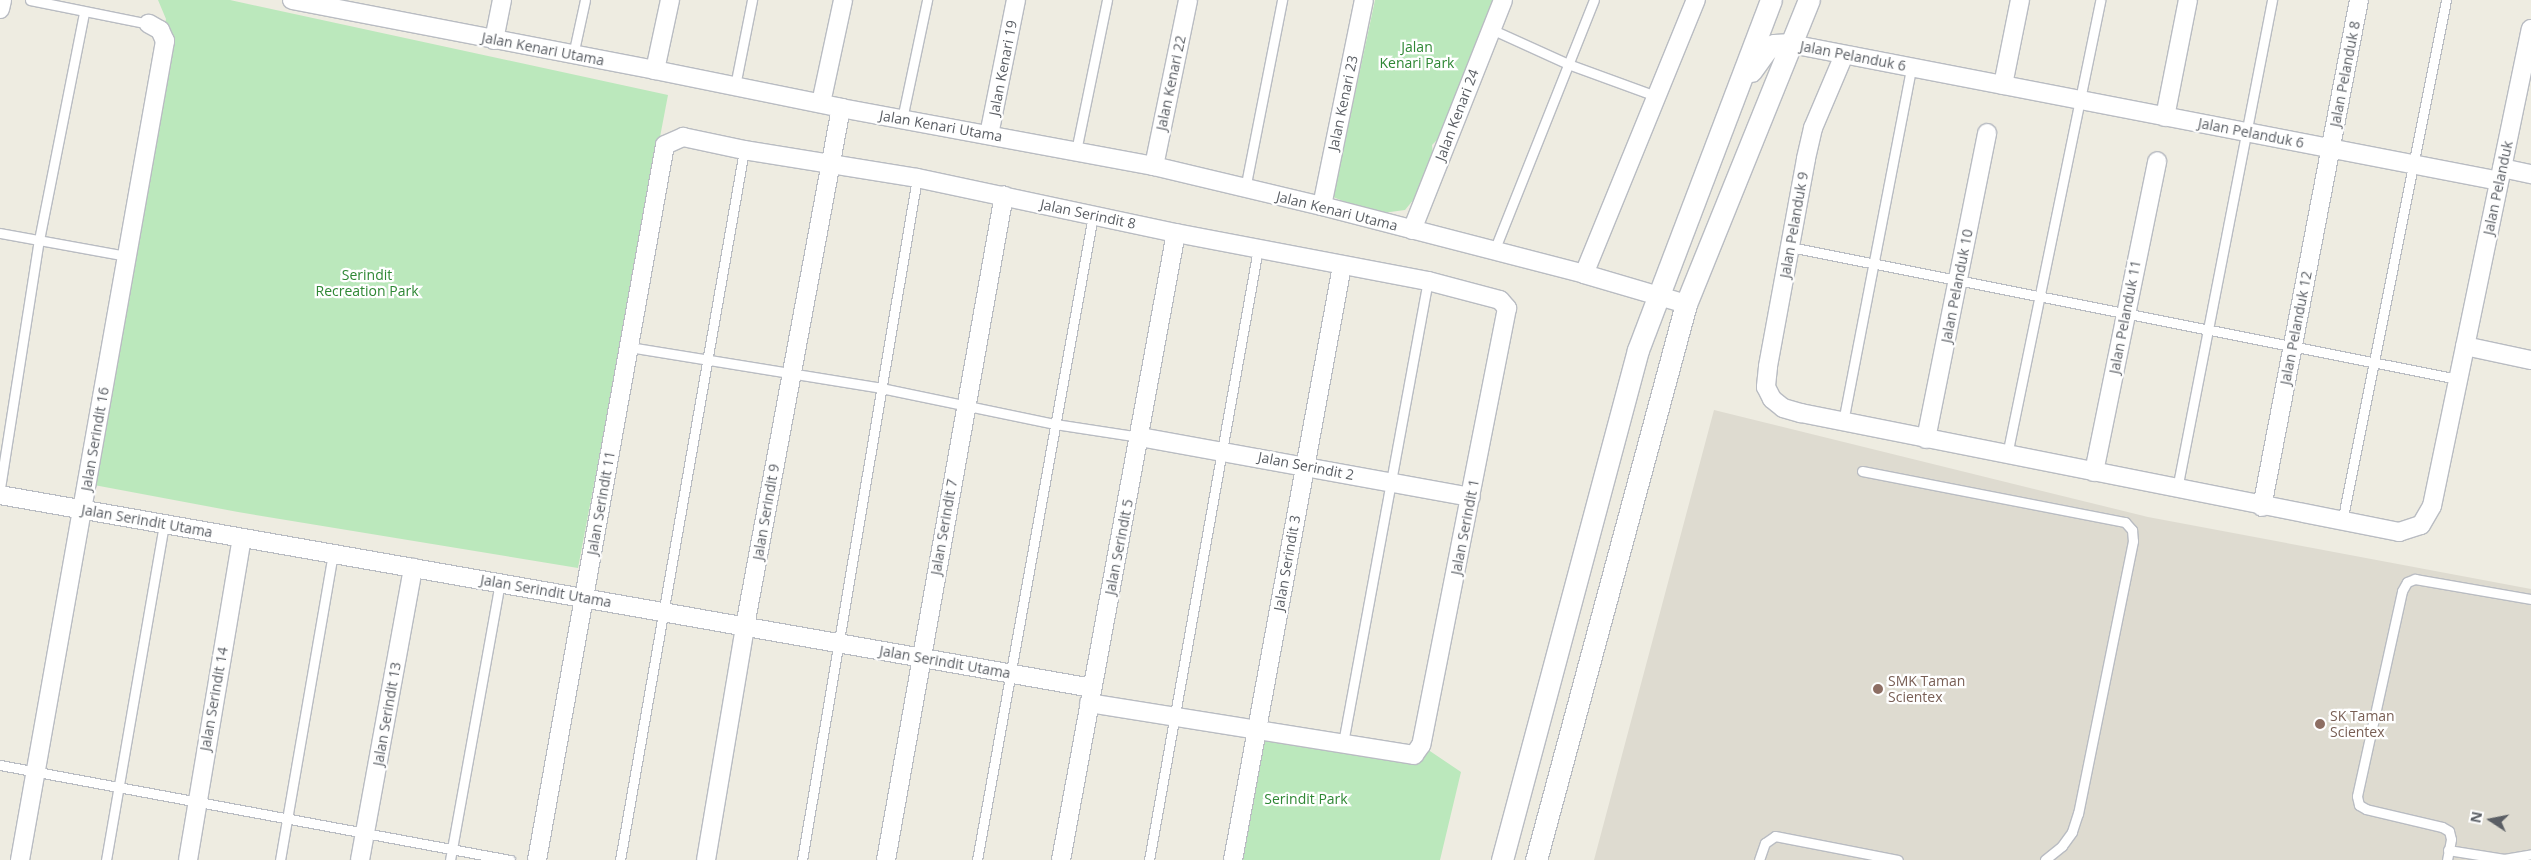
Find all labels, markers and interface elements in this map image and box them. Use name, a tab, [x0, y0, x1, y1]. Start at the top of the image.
street label: Jalan Kenari 19	[986, 19, 1020, 117]
street label: Jalan Pelanduk 8	[2327, 20, 2363, 128]
street label: Jalan Kenari Utama	[480, 29, 606, 69]
street label: Jalan Kenari 22	[1153, 34, 1189, 132]
street label: Jalan Pelanduk 6	[1799, 38, 1907, 74]
park label: Jalan Kenari Park	[1380, 39, 1454, 72]
street label: Jalan Kenari 23	[1325, 54, 1361, 152]
street label: Jalan Kenari 24	[1432, 67, 1482, 163]
street label: Jalan Kenari Utama	[878, 107, 1004, 145]
street label: Jalan Pelanduk 6	[2197, 115, 2305, 151]
street label: Jalan Pelanduk	[2480, 139, 2516, 237]
street label: Jalan Pelanduk 9	[1776, 171, 1812, 279]
street label: Jalan Kenari Utama	[1275, 188, 1399, 234]
street label: Jalan Serindit 8	[1039, 196, 1137, 232]
street label: Jalan Pelanduk 10	[1938, 228, 1976, 344]
street label: Jalan Pelanduk 11	[2106, 259, 2144, 375]
park label: Serindit Recreation Park	[315, 267, 419, 300]
street label: Jalan Pelanduk 12	[2277, 270, 2315, 386]
street label: Jalan Serindit 16	[78, 386, 112, 492]
street label: Jalan Serindit 2	[1257, 448, 1355, 484]
street label: Jalan Serindit 11	[584, 450, 618, 556]
street label: Jalan Serindit 9	[749, 463, 783, 561]
street label: Jalan Serindit 7	[927, 478, 961, 576]
street label: Jalan Serindit 1	[1447, 478, 1483, 576]
street label: Jalan Serindit 5	[1101, 498, 1137, 596]
street label: Jalan Serindit Utama	[80, 501, 214, 541]
street label: Jalan Serindit 3	[1270, 514, 1304, 612]
street label: Jalan Serindit Utama	[479, 571, 613, 611]
street label: Jalan Serindit Utama	[878, 642, 1012, 682]
street label: Jalan Serindit 14	[197, 646, 231, 752]
street label: Jalan Serindit 13	[370, 661, 404, 767]
place label: SMK Taman Scientex	[1888, 673, 1965, 706]
marker: SMK Taman Scientex	[1872, 683, 1884, 695]
place label: SK Taman Scientex	[2330, 708, 2395, 740]
marker: SK Taman Scientex	[2314, 718, 2326, 730]
park label: Serindit Park	[1264, 791, 1348, 807]
north arrow	[2466, 795, 2516, 845]
text: N	[2465, 810, 2486, 824]

